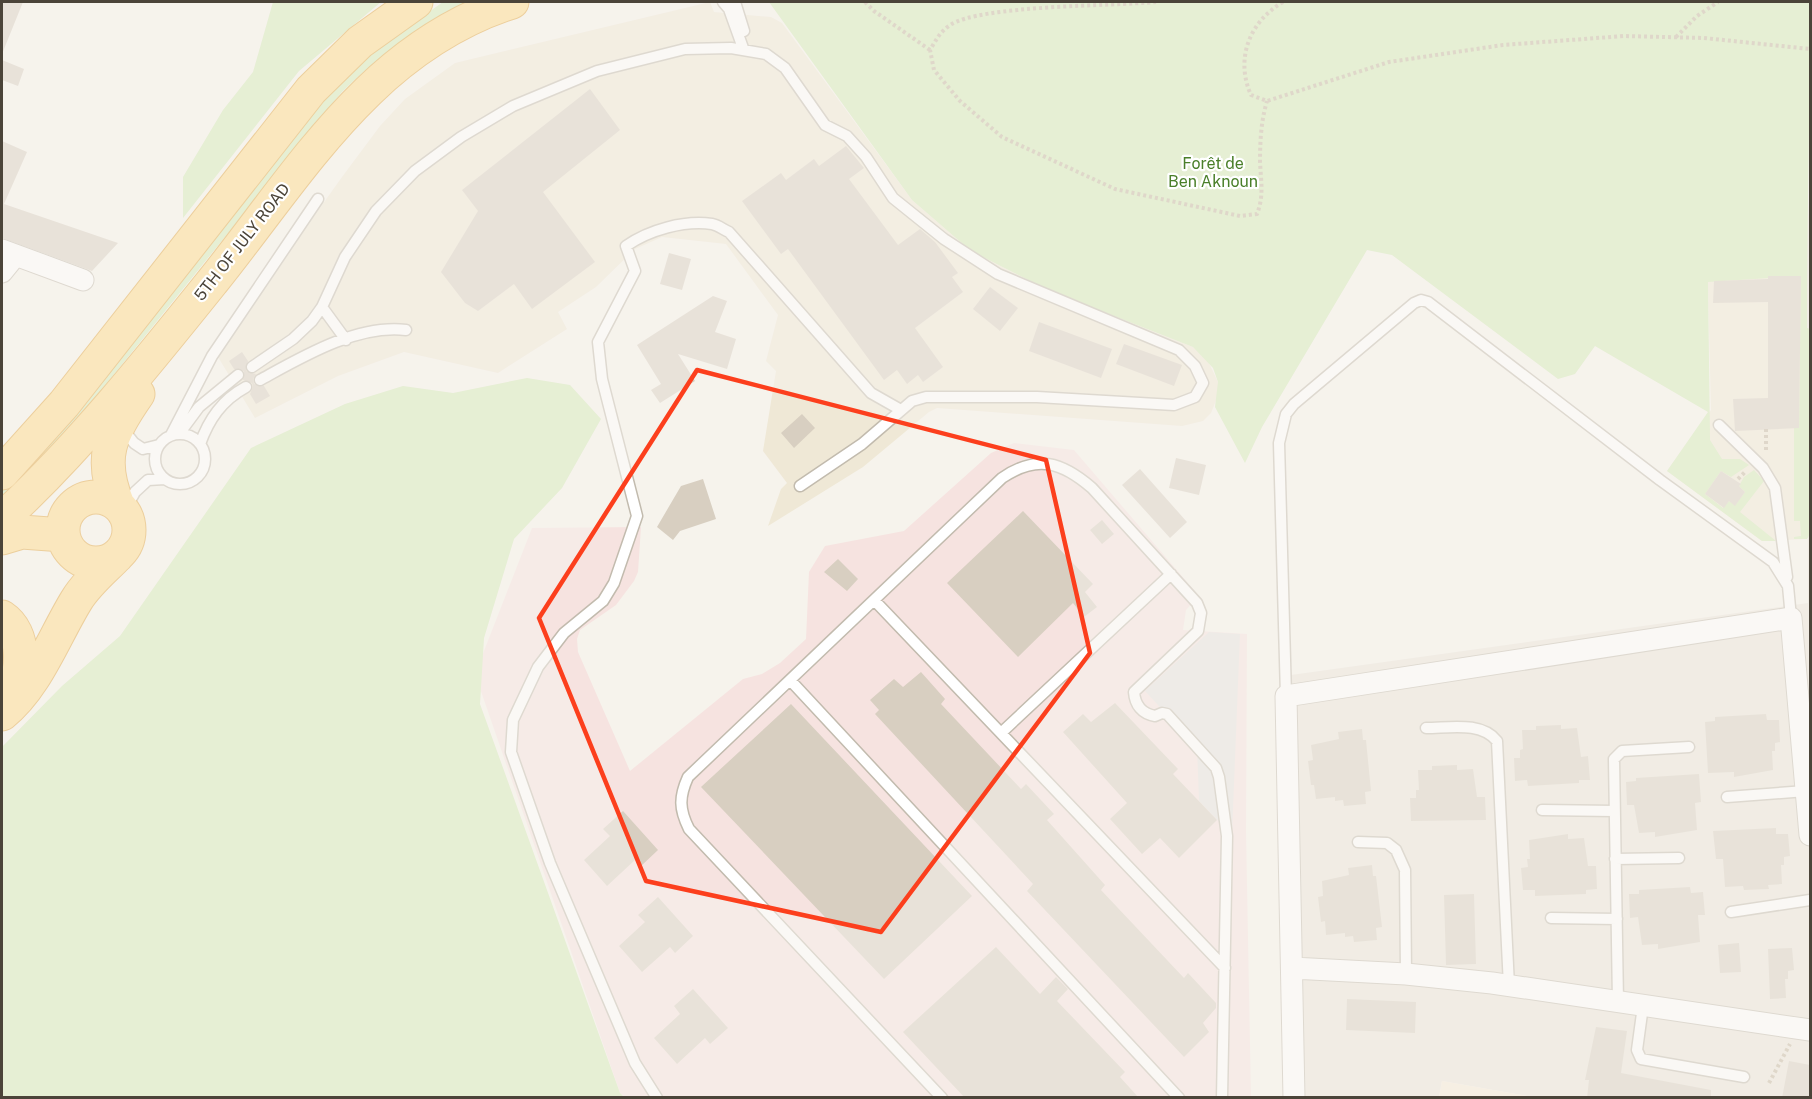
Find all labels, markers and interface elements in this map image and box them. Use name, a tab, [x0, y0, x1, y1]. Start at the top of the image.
park label: Forêt de Ben Aknoun	[1168, 154, 1258, 191]
street label: 5TH OF JULY ROAD	[190, 179, 294, 305]

